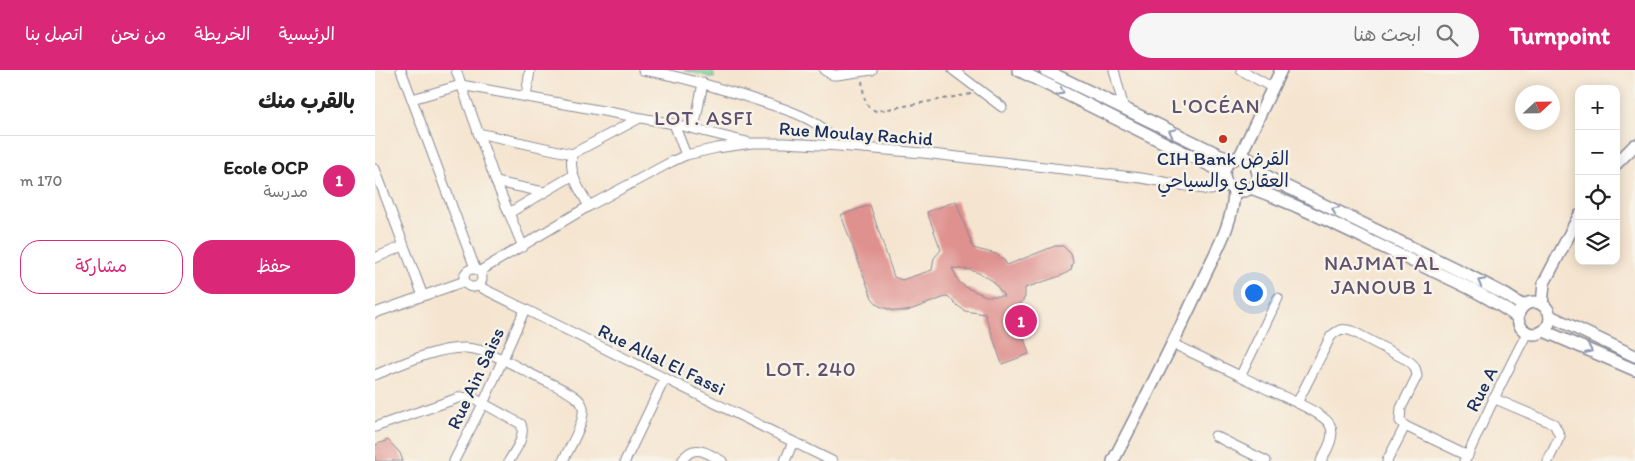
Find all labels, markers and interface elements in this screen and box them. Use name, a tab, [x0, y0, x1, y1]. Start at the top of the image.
search box	[1129, 13, 1479, 58]
icon: search	[1433, 21, 1461, 49]
text: Turnpoint	[1509, 21, 1610, 50]
text: اتصل بنا	[25, 23, 83, 45]
text: من نحن	[111, 23, 166, 45]
text: الخريطة	[194, 23, 251, 45]
text: الرئيسية	[279, 23, 335, 45]
text: ابحث هنا	[1353, 23, 1421, 46]
north arrow	[1515, 85, 1560, 130]
map controls	[1575, 85, 1620, 265]
button: +	[1575, 85, 1620, 130]
one-way arrow	[1056, 86, 1065, 96]
text: بالقرب منك	[258, 88, 355, 113]
district label: L'OCÉAN	[1171, 93, 1261, 118]
district label: LOT. ASFI	[654, 105, 754, 130]
street label: Rue Moulay Rachid	[778, 117, 934, 150]
one-way arrow	[1168, 128, 1177, 138]
button: −	[1575, 130, 1620, 175]
marker: CIH Bank القرض العقاري والسياحي	[1217, 133, 1229, 145]
place label: CIH Bank القرض العقاري والسياحي	[1157, 147, 1289, 197]
text: Ecole OCP	[223, 156, 308, 179]
text: 170 m	[20, 171, 62, 190]
text: 1	[335, 171, 343, 190]
button: locate	[1575, 175, 1620, 220]
text: مدرسة	[263, 182, 308, 201]
one-way arrow	[1331, 206, 1340, 216]
button: layers	[1575, 220, 1620, 265]
button: مشاركة	[20, 240, 183, 294]
button: حفظ	[193, 240, 355, 294]
district label: NAJMAT AL JANOUB 1	[1324, 250, 1440, 299]
one-way arrow	[1478, 278, 1487, 288]
your location	[1241, 280, 1267, 306]
pin: 1	[1005, 302, 1037, 340]
street label: Rue Allal El Fassi	[594, 319, 729, 400]
street label: Rue Ain Saiss	[442, 324, 509, 433]
one-way arrow	[1584, 344, 1593, 354]
district label: LOT. 240	[765, 356, 857, 381]
street label: Rue A	[1460, 363, 1502, 416]

